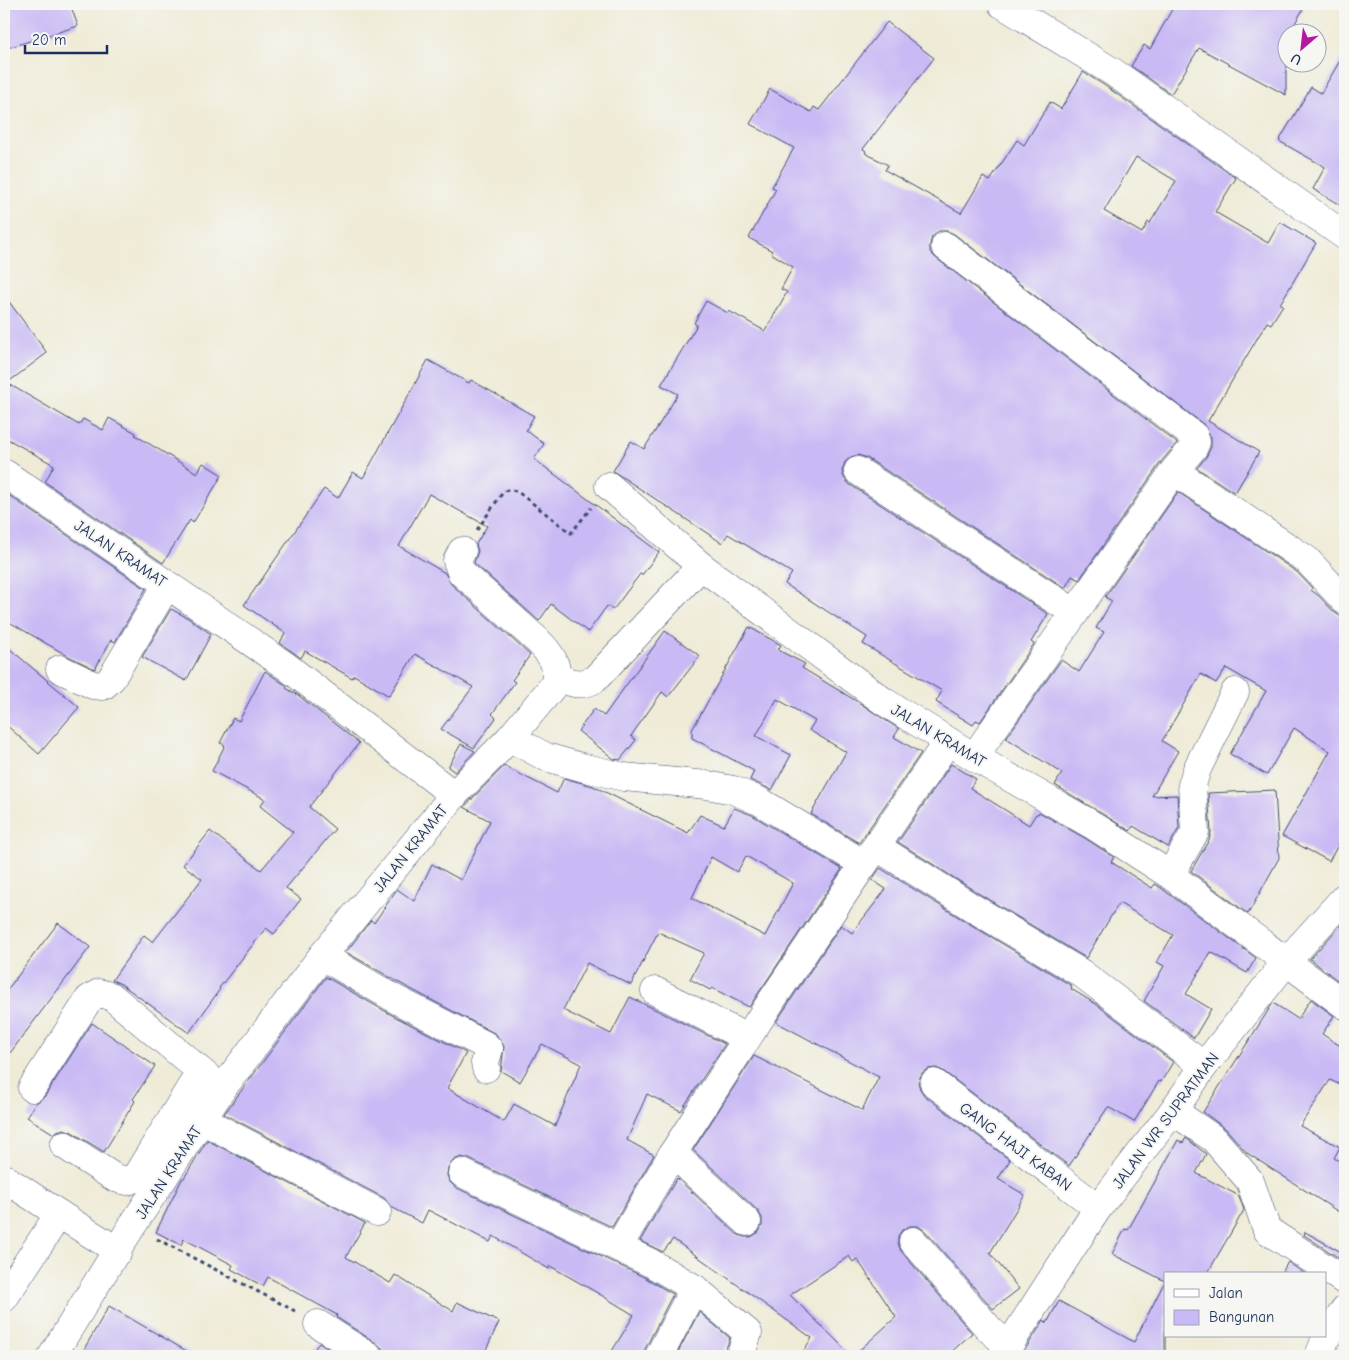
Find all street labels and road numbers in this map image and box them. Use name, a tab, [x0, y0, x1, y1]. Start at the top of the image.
street label: JALAN KRAMAT	[71, 516, 171, 592]
street label: JALAN KRAMAT	[888, 700, 990, 772]
street label: JALAN KRAMAT	[370, 801, 452, 896]
street label: JALAN WR SUPRATMAN	[1109, 1049, 1223, 1192]
street label: GANG HAJI KABAN	[956, 1099, 1075, 1195]
street label: JALAN KRAMAT	[132, 1122, 206, 1222]

